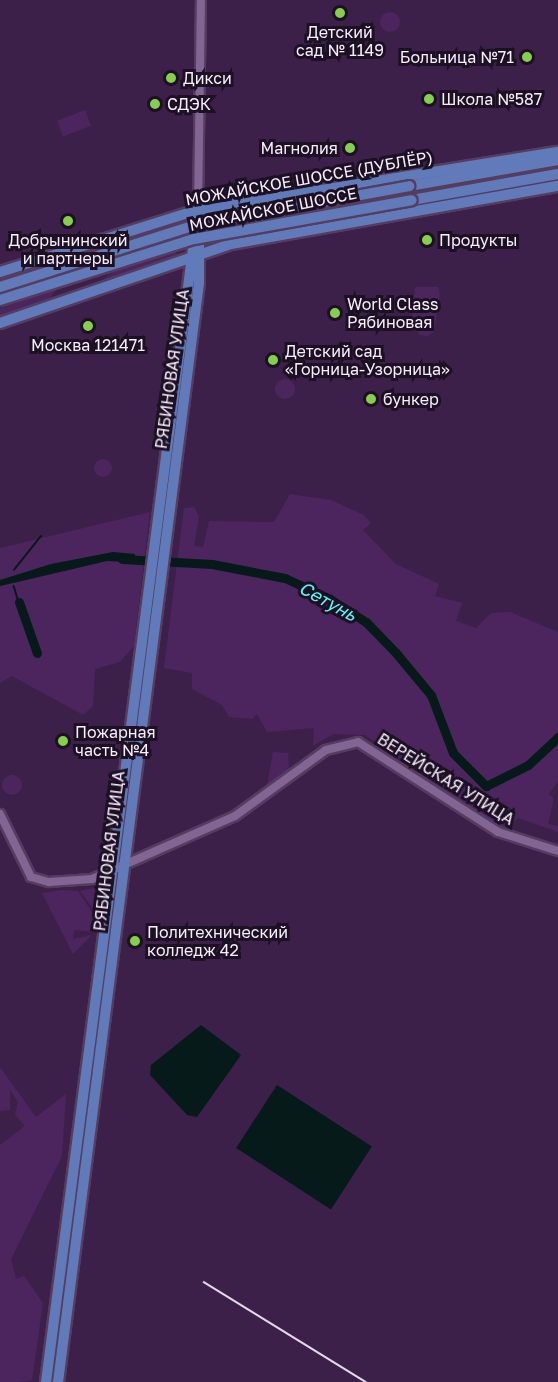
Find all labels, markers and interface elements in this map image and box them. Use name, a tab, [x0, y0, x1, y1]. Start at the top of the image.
marker: Детский сад № 1149	[333, 6, 347, 20]
place label: Детский сад № 1149	[296, 22, 384, 60]
place label: Больница №71	[400, 47, 514, 67]
marker: Больница №71	[518, 48, 536, 66]
place label: Дикси	[183, 68, 232, 88]
marker: Дикси	[164, 71, 178, 85]
place label: Школа №587	[441, 89, 542, 109]
marker: Школа №587	[422, 92, 436, 106]
place label: СДЭК	[167, 94, 211, 114]
marker: СДЭК	[148, 97, 162, 111]
place label: Магнолия	[260, 138, 338, 158]
marker: Магнолия	[343, 141, 357, 155]
street label: МОЖАЙСКОЕ ШОССЕ (ДУБЛЁР)	[184, 147, 434, 209]
street label: МОЖАЙСКОЕ ШОССЕ	[188, 183, 358, 235]
marker: Добрынинский и партнеры	[61, 214, 75, 228]
place label: Добрынинский и партнеры	[9, 230, 127, 268]
place label: Продукты	[439, 230, 517, 250]
marker: Продукты	[420, 233, 434, 247]
street label: РЯБИНОВАЯ УЛИЦА	[151, 288, 193, 450]
place label: World Class Рябиновая	[347, 294, 438, 332]
marker: World Class Рябиновая	[328, 306, 342, 320]
marker: Москва 121471	[81, 319, 95, 333]
place label: Москва 121471	[31, 335, 145, 355]
place label: Детский сад «Горница-Узорница»	[285, 341, 450, 379]
marker: Детский сад «Горница-Узорница»	[266, 353, 280, 367]
place label: бункер	[383, 389, 439, 409]
marker: бункер	[364, 392, 378, 406]
water label: Сетунь	[296, 576, 360, 626]
place label: Пожарная часть №4	[75, 722, 156, 760]
street label: ВЕРЕЙСКАЯ УЛИЦА	[374, 729, 518, 829]
marker: Пожарная часть №4	[56, 734, 70, 748]
street label: РЯБИНОВАЯ УЛИЦА	[90, 770, 128, 932]
place label: Политехнический колледж 42	[147, 922, 288, 960]
marker: Политехнический колледж 42	[128, 934, 142, 948]

